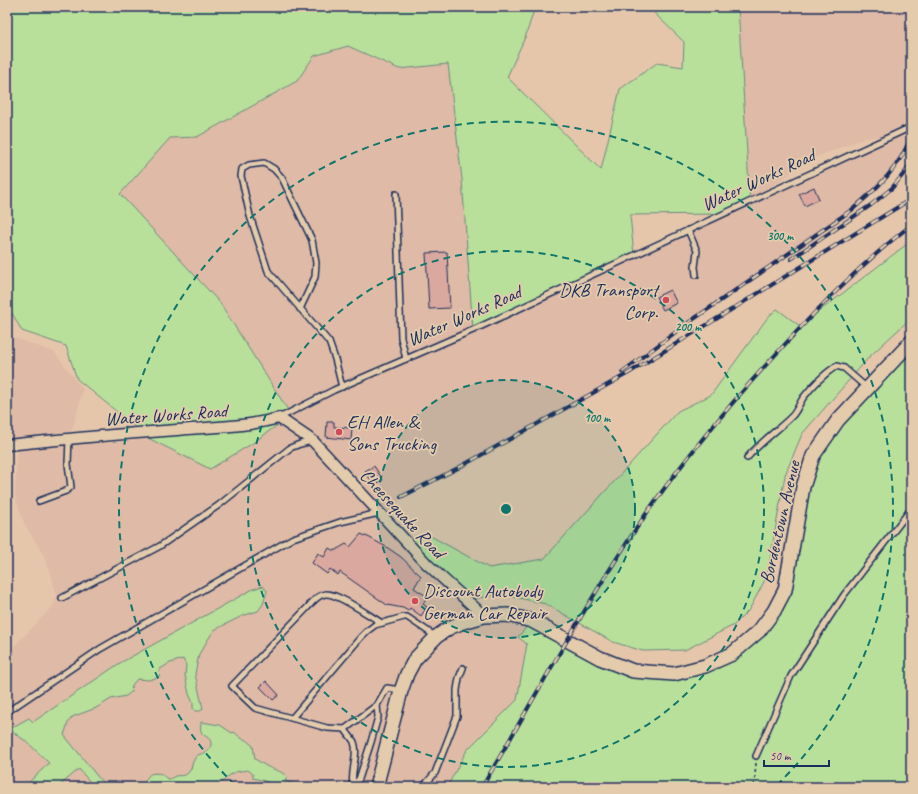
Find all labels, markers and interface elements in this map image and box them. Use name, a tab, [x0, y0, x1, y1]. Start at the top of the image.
street label: Water Works Road	[698, 142, 821, 217]
text: 300 m	[767, 228, 794, 244]
place label: DKB Transport Corp.	[559, 278, 661, 324]
street label: Water Works Road	[404, 279, 527, 352]
marker: DKB Transport Corp.	[661, 295, 671, 305]
text: 200 m	[675, 319, 702, 335]
street label: Water Works Road	[104, 399, 230, 431]
place label: EH Allen & Sons Trucking	[347, 410, 437, 456]
text: 100 m	[584, 410, 611, 426]
marker: EH Allen & Sons Trucking	[334, 427, 344, 437]
street label: Bordentown Avenue	[754, 457, 806, 586]
street label: Cheesequake Road	[355, 464, 452, 566]
centre of rings	[499, 502, 513, 516]
place label: Discount Autobody German Car Repair	[423, 579, 549, 625]
marker: Discount Autobody German Car Repair	[410, 596, 420, 606]
scale bar	[764, 742, 829, 768]
text: 50 m	[770, 748, 792, 764]

